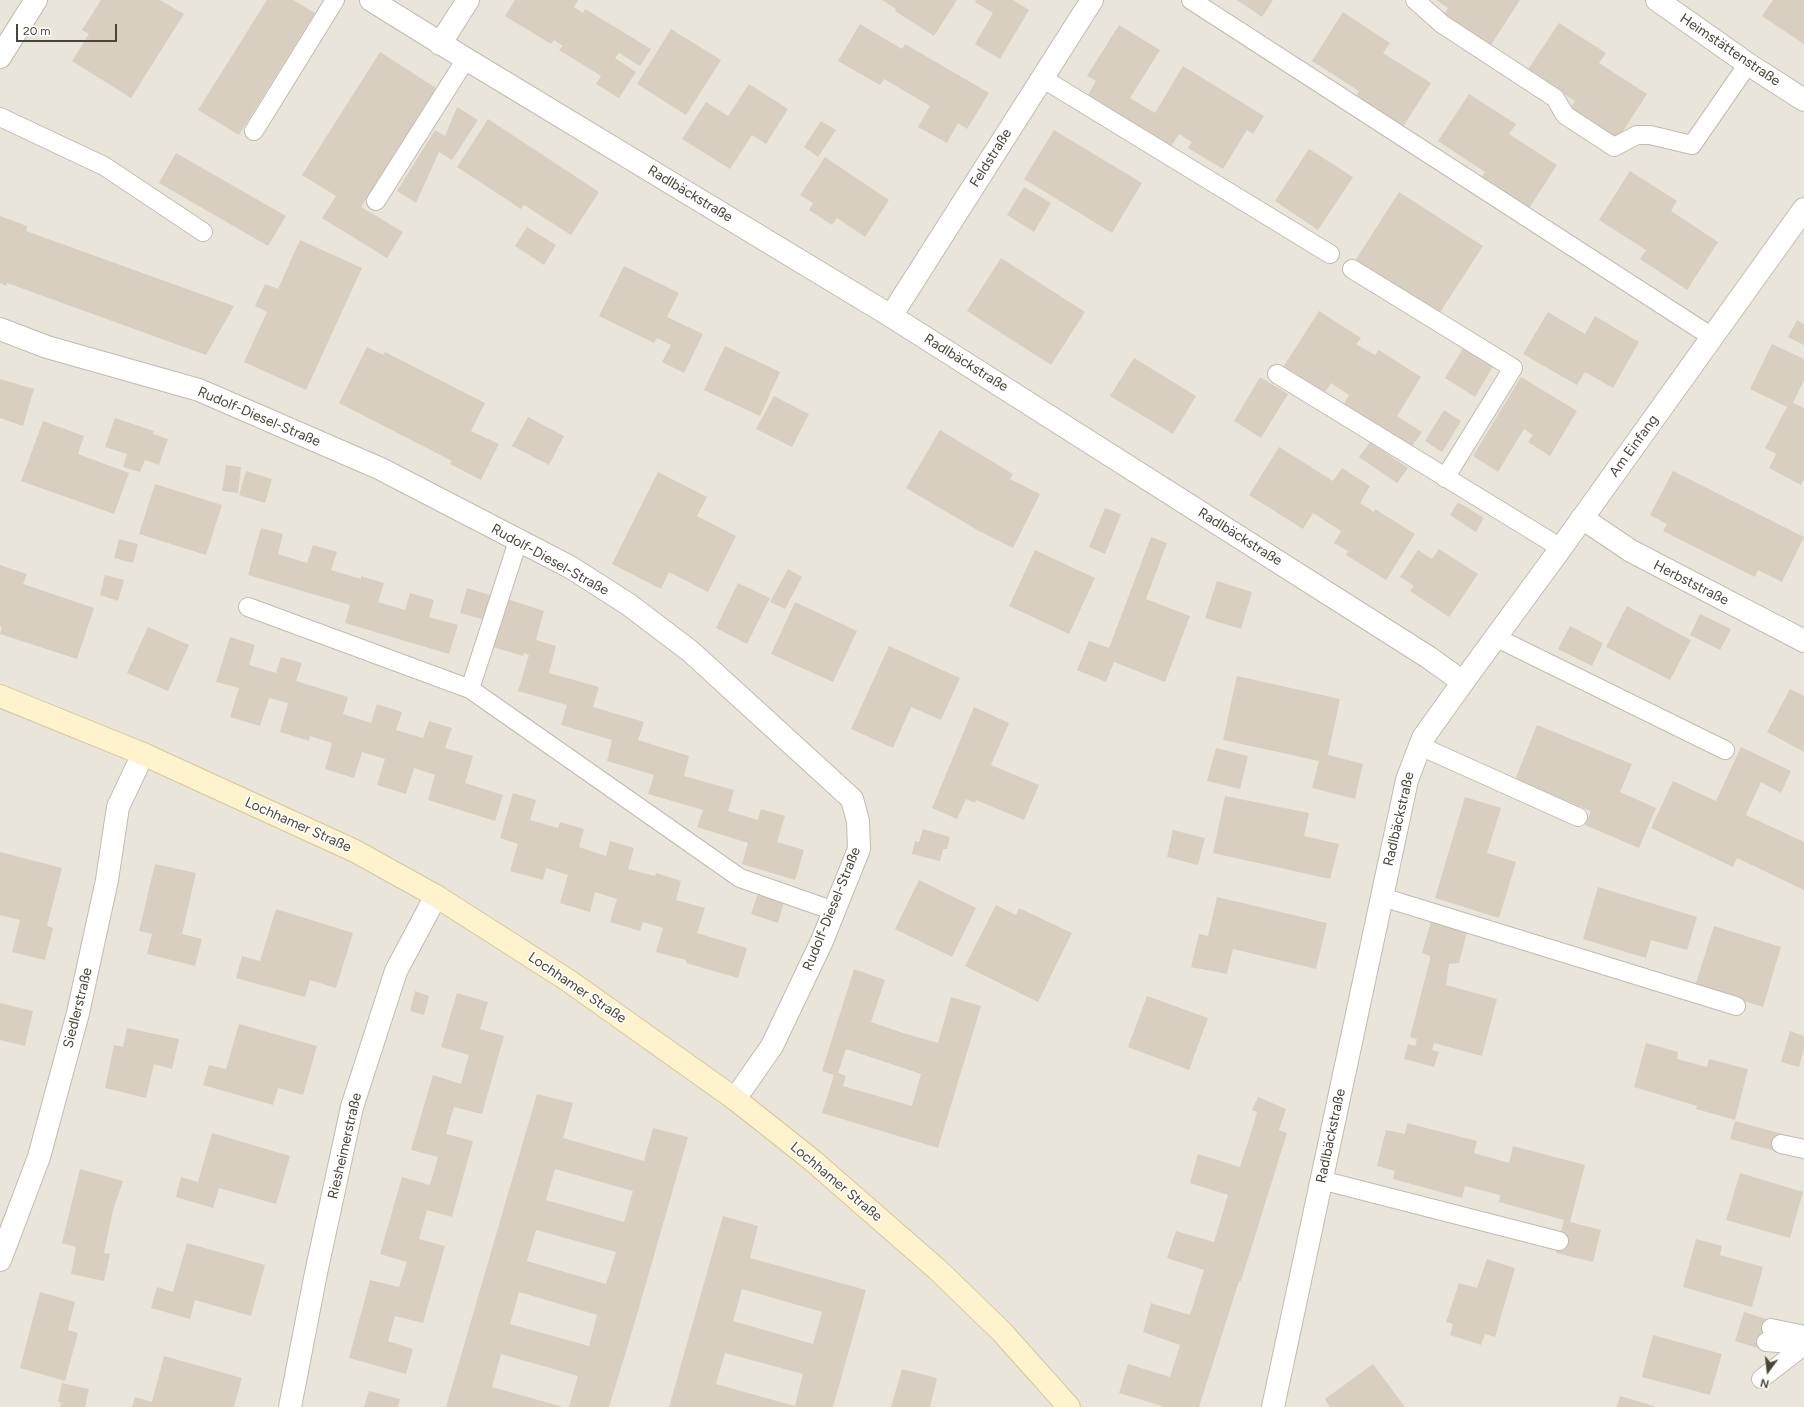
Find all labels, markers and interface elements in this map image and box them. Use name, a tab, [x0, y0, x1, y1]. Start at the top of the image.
street label: Heimstättenstraße	[1677, 10, 1783, 90]
scale bar	[18, 16, 119, 42]
text: 20 m	[23, 24, 51, 38]
street label: Feldstraße	[966, 126, 1016, 190]
street label: Radlbäckstraße	[644, 162, 736, 226]
street label: Radlbäckstraße	[921, 330, 1011, 396]
street label: Rudolf-Diesel-Straße	[195, 384, 323, 450]
street label: Am Einfang	[1606, 412, 1662, 480]
street label: Radlbäckstraße	[1195, 504, 1285, 570]
street label: Rudolf-Diesel-Straße	[488, 521, 612, 599]
street label: Herbststraße	[1651, 557, 1731, 609]
street label: Radlbäckstraße	[1380, 770, 1418, 868]
street label: Lochhamer Straße	[242, 794, 354, 856]
street label: Rudolf-Diesel-Straße	[800, 845, 864, 973]
street label: Lochhamer Straße	[525, 949, 629, 1027]
street label: Siedlerstraße	[60, 966, 96, 1050]
street label: Radlbäckstraße	[1313, 1087, 1349, 1185]
street label: Riesheimerstraße	[325, 1091, 365, 1201]
street label: Lochhamer Straße	[787, 1139, 885, 1225]
north arrow	[1748, 1351, 1788, 1391]
text: N	[1759, 1376, 1771, 1390]

